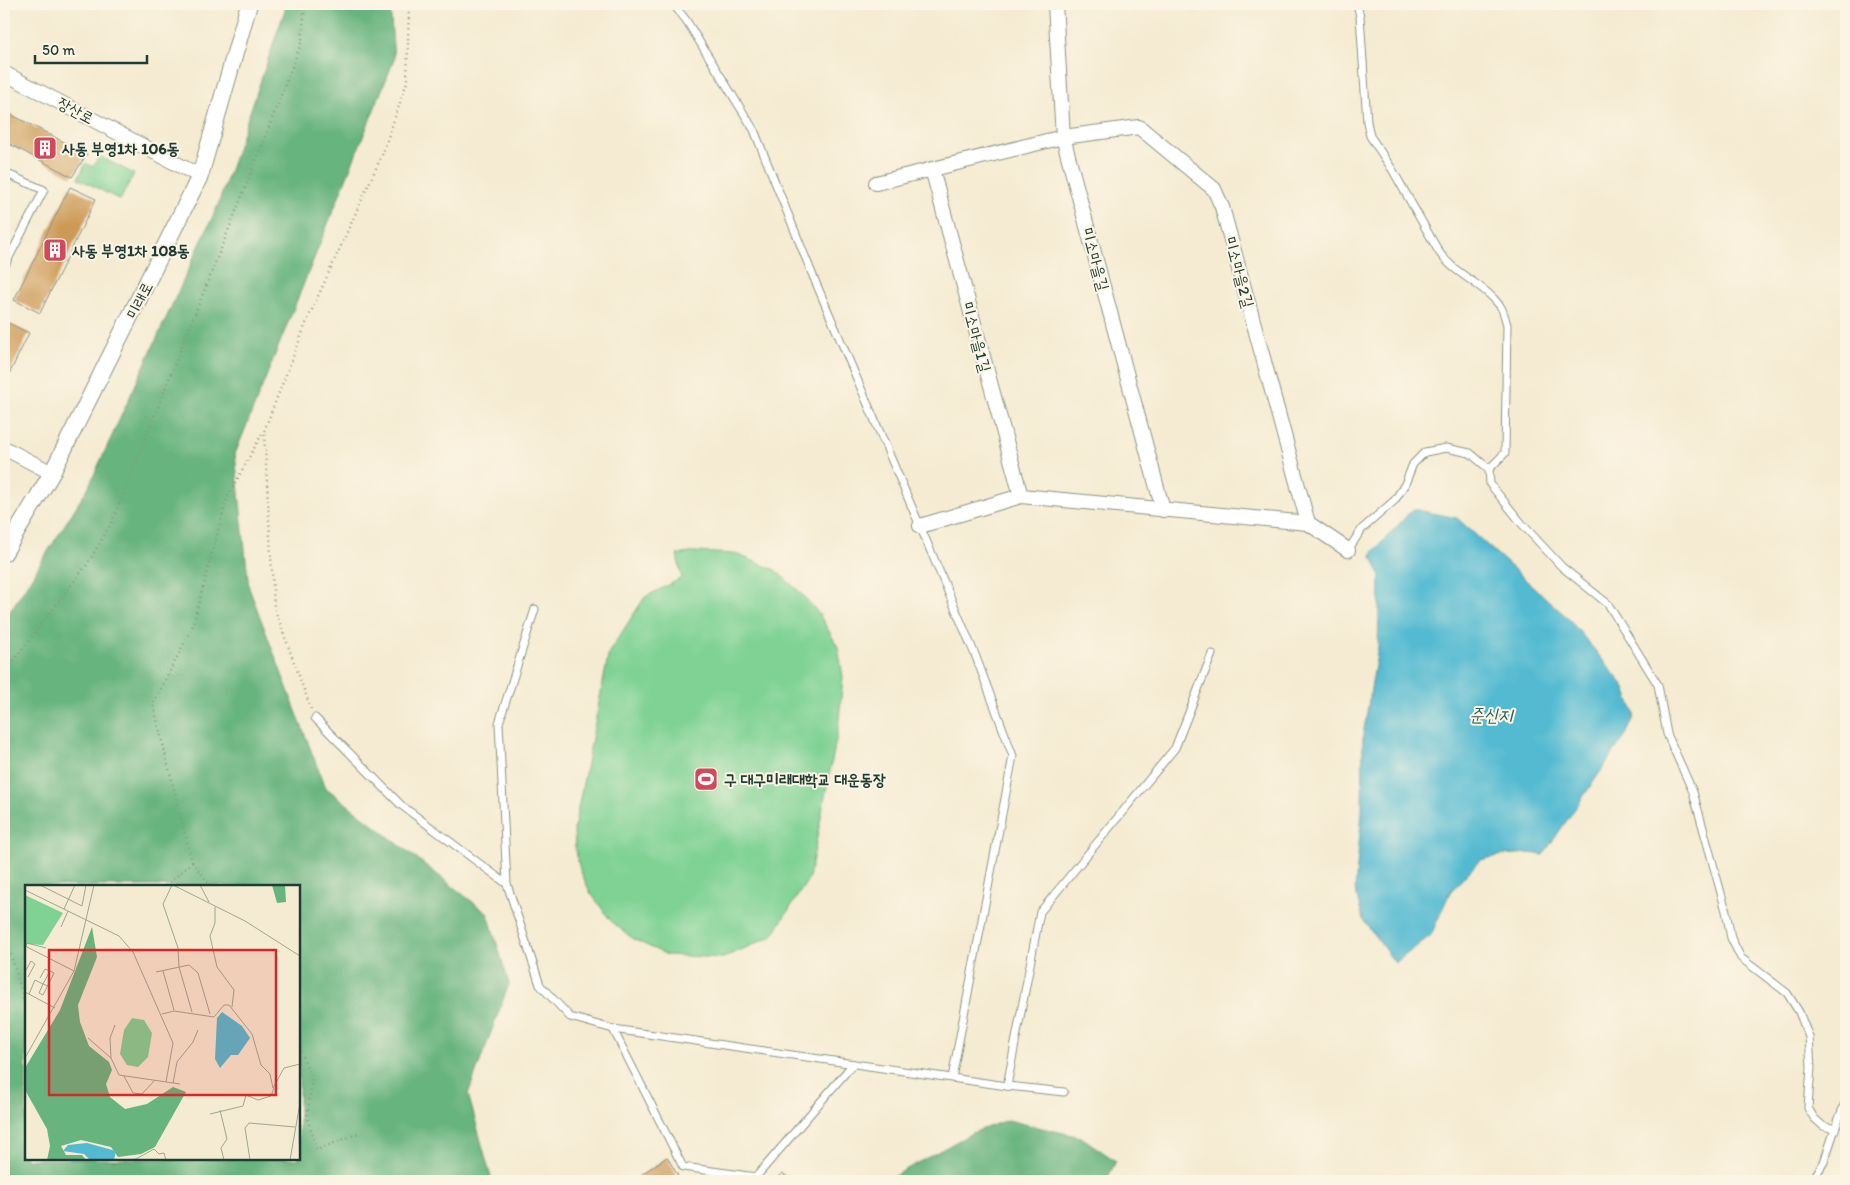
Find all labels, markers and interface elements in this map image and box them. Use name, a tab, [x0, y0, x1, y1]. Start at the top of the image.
scale bar	[35, 32, 148, 64]
text: 50 m	[42, 41, 75, 59]
street label: 장산로	[54, 93, 97, 128]
building icon: 사동 부영1차 106동	[32, 135, 58, 161]
place label: 사동 부영1차 106동	[61, 139, 180, 158]
street label: 미소마을길	[1078, 226, 1113, 293]
street label: 미소마을2길	[1221, 235, 1258, 310]
building icon: 사동 부영1차 108동	[42, 237, 68, 263]
place label: 사동 부영1차 108동	[71, 241, 190, 260]
street label: 미래로	[122, 279, 157, 322]
street label: 미소마을1길	[958, 300, 995, 374]
water label: 준신지	[1469, 704, 1515, 726]
sports icon: 구 대구미래대학교 대운동장	[693, 766, 719, 792]
place label: 구 대구미래대학교 대운동장	[724, 770, 886, 789]
inset map	[25, 885, 300, 1160]

